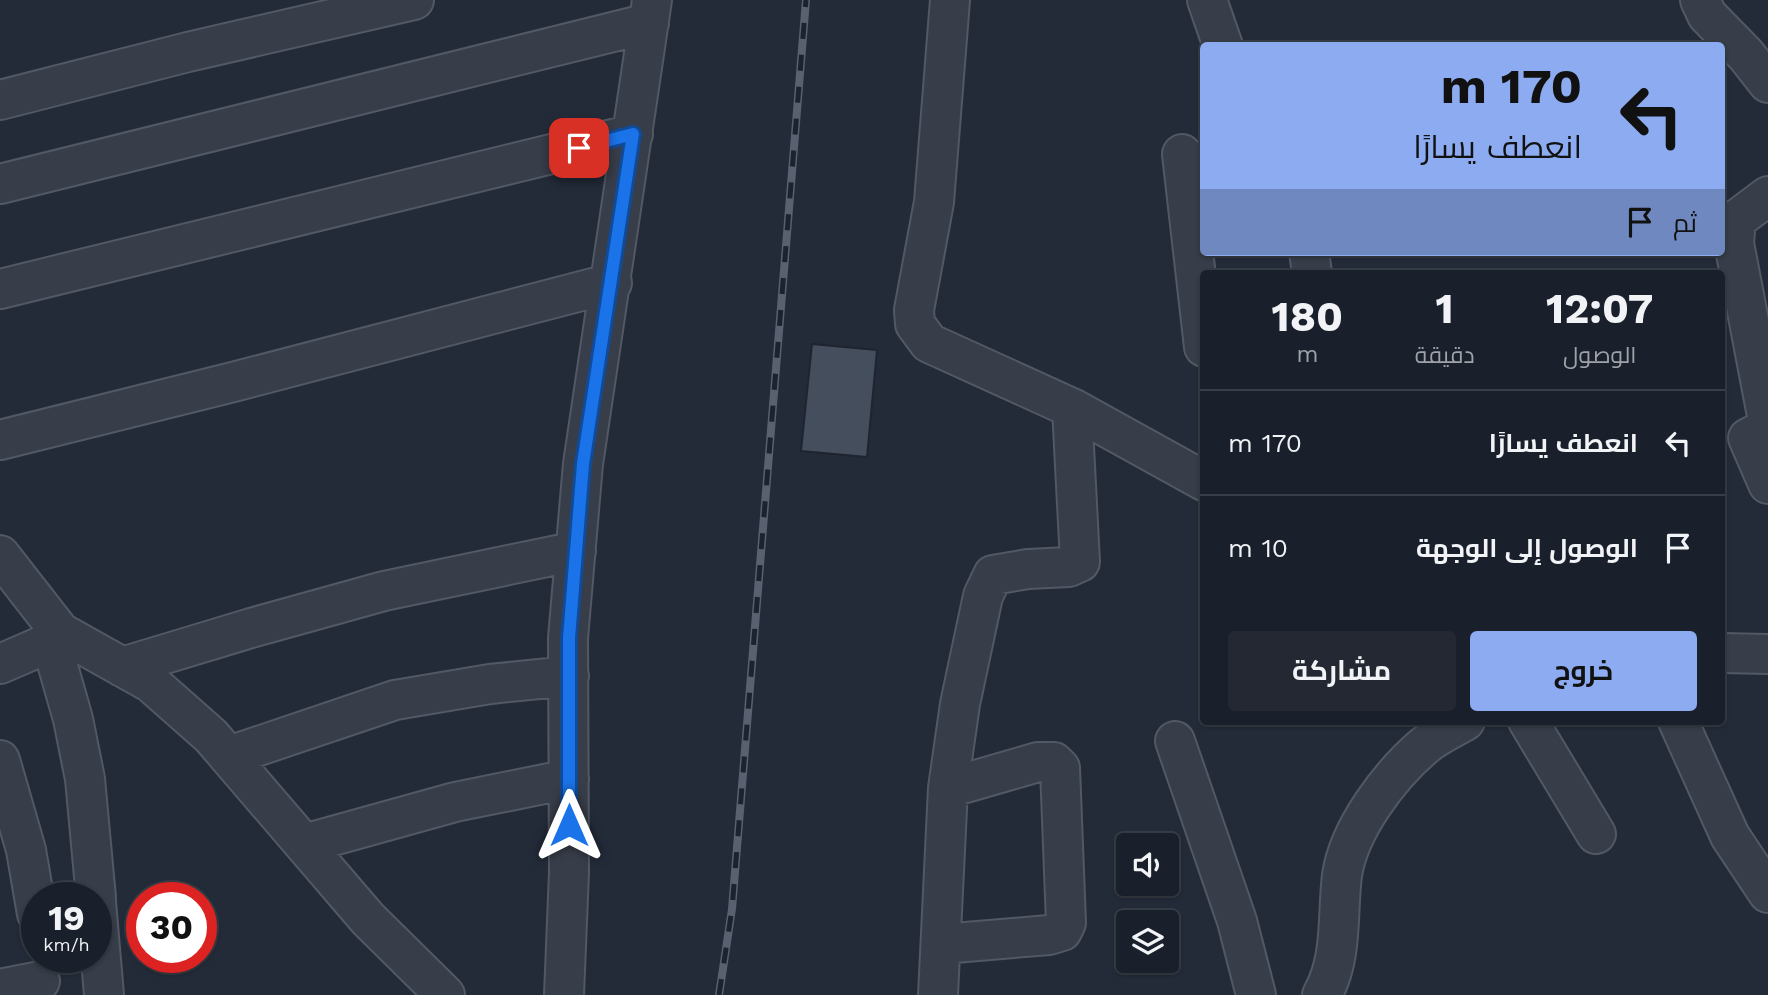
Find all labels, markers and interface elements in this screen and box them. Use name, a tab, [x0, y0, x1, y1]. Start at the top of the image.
text: 170 m	[1441, 57, 1582, 115]
icon: left	[1606, 70, 1697, 161]
pin	[549, 118, 609, 178]
text: انعطف يسارًا	[1413, 128, 1582, 166]
icon: arrive	[560, 129, 598, 167]
icon: arrive	[1621, 203, 1659, 241]
text: ثم	[1673, 208, 1697, 238]
text: 1	[1436, 284, 1454, 333]
text: 12:07	[1546, 284, 1653, 333]
text: 180	[1272, 292, 1343, 341]
text: m	[1296, 341, 1318, 368]
text: دقيقة	[1415, 342, 1475, 369]
text: الوصول	[1563, 342, 1636, 369]
icon: left	[1659, 424, 1697, 462]
text: 170 m	[1228, 428, 1302, 458]
text: انعطف يسارًا	[1489, 428, 1638, 458]
icon: arrive	[1659, 529, 1697, 567]
text: 10 m	[1228, 533, 1288, 563]
text: الوصول إلى الوجهة	[1416, 533, 1638, 563]
button: مشاركة	[1228, 631, 1456, 711]
button: خروج	[1470, 631, 1697, 711]
position arrow	[532, 788, 606, 862]
map controls	[1116, 833, 1179, 973]
button: sound	[1116, 833, 1179, 896]
speed limit sign: 30	[126, 882, 217, 973]
text: 19	[48, 897, 85, 939]
button: layers	[1116, 910, 1179, 973]
text: km/h	[43, 934, 90, 955]

